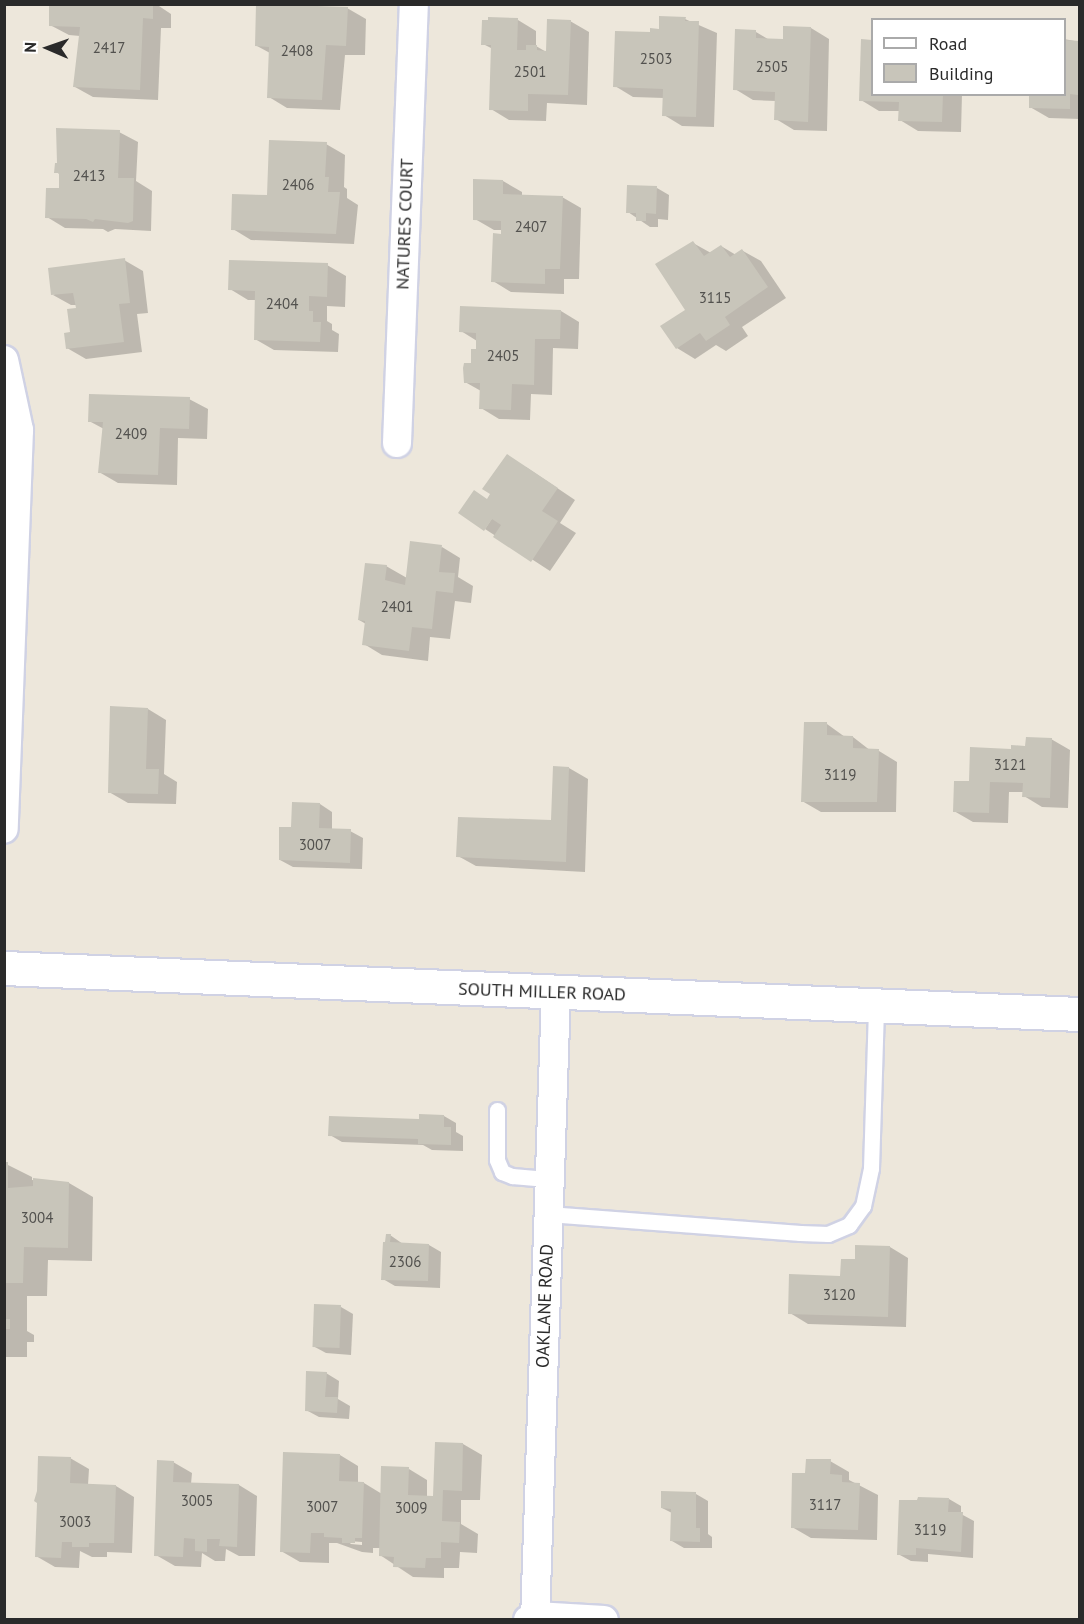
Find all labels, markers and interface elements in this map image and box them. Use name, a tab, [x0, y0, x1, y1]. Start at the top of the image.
north arrow	[18, 18, 78, 78]
legend	[871, 18, 1066, 96]
text: Road	[929, 32, 967, 55]
house number: 2417	[93, 39, 125, 57]
text: N	[20, 42, 40, 53]
house number: 2408	[281, 42, 313, 60]
house number: 2503	[640, 50, 672, 68]
house number: 2505	[756, 58, 788, 76]
text: Building	[929, 62, 993, 85]
house number: 2501	[514, 63, 546, 81]
street label: NATURES COURT	[392, 158, 418, 290]
house number: 2413	[73, 167, 105, 185]
house number: 2406	[282, 176, 314, 194]
house number: 2407	[515, 218, 547, 236]
house number: 3115	[699, 289, 731, 307]
house number: 2404	[266, 295, 298, 313]
house number: 2405	[487, 347, 519, 365]
house number: 2409	[115, 425, 147, 443]
house number: 2401	[381, 598, 413, 616]
house number: 3121	[994, 756, 1026, 774]
house number: 3119	[824, 766, 856, 784]
house number: 3007	[299, 836, 331, 854]
street label: SOUTH MILLER ROAD	[458, 978, 626, 1006]
house number: 3004	[21, 1209, 53, 1227]
street label: OAKLANE ROAD	[532, 1244, 558, 1368]
house number: 2306	[389, 1253, 421, 1271]
house number: 3120	[823, 1286, 855, 1304]
house number: 3005	[181, 1492, 213, 1510]
house number: 3117	[809, 1496, 841, 1514]
house number: 3007	[306, 1498, 338, 1516]
house number: 3009	[395, 1499, 427, 1517]
house number: 3003	[59, 1513, 91, 1531]
house number: 3119	[914, 1521, 946, 1539]

